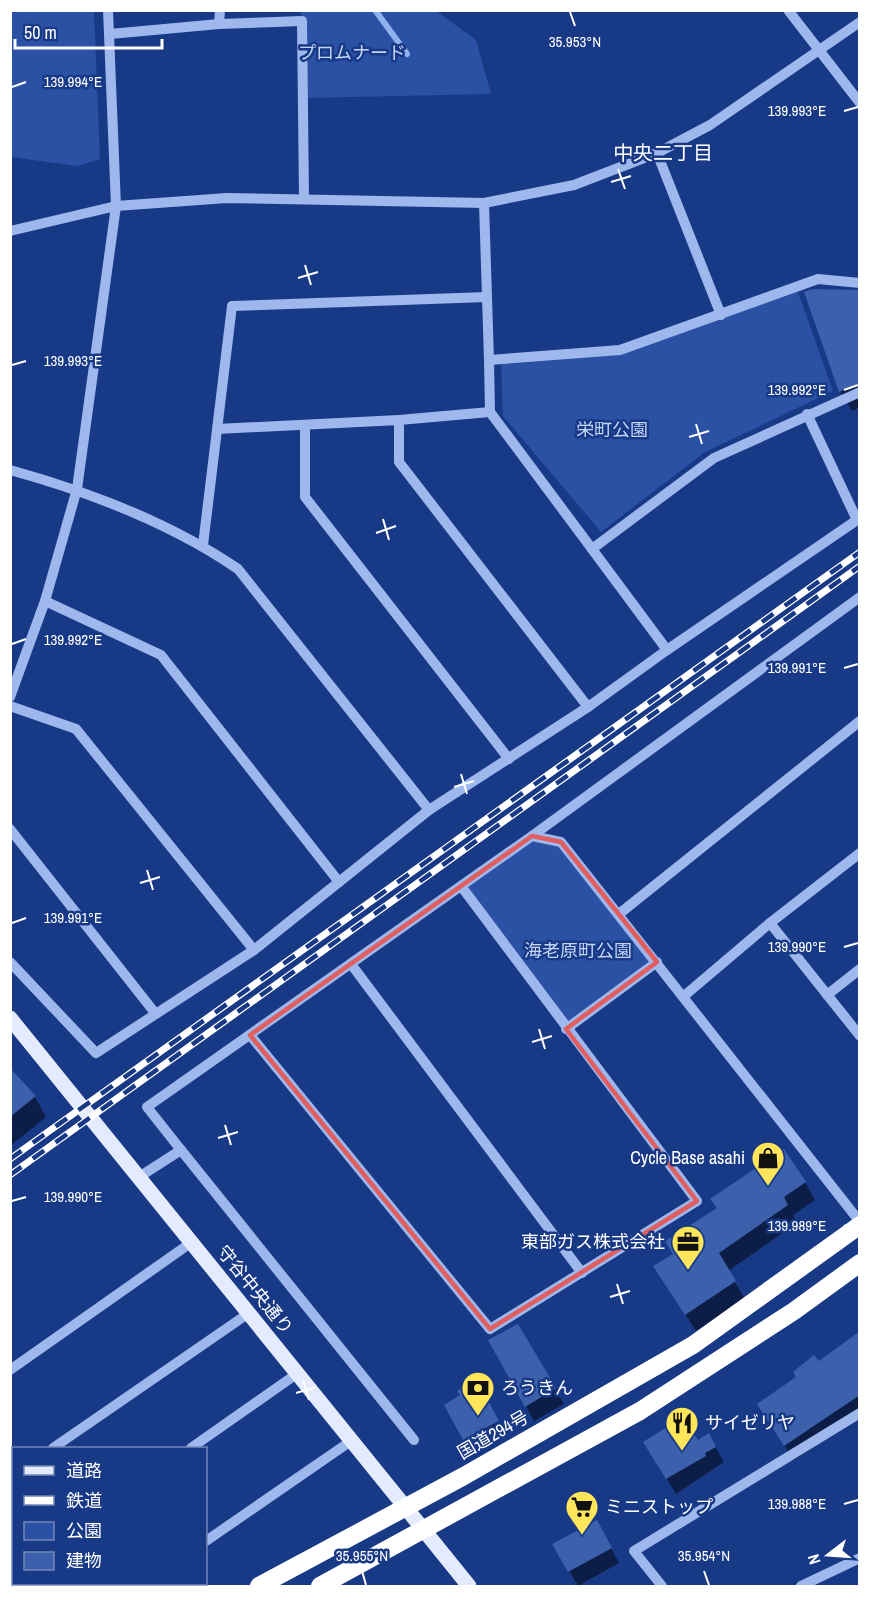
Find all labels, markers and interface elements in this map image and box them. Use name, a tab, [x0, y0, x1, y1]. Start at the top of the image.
scale bar	[15, 12, 162, 50]
text: 50 m	[24, 20, 57, 45]
text: 35.953°N	[549, 31, 601, 52]
park label: プロムナード	[298, 40, 406, 65]
text: 139.994°E	[44, 71, 102, 92]
text: 139.993°E	[768, 100, 826, 121]
district label: 中央二丁目	[613, 139, 713, 166]
text: 139.993°E	[44, 350, 102, 371]
text: 139.992°E	[768, 379, 826, 400]
park label: 栄町公園	[576, 417, 648, 442]
text: 139.992°E	[44, 629, 102, 650]
text: 139.991°E	[768, 657, 826, 678]
text: 139.991°E	[44, 907, 102, 928]
text: 139.990°E	[768, 936, 826, 957]
park label: 海老原町公園	[524, 938, 632, 963]
shop icon: Cycle Base asahi	[750, 1140, 786, 1187]
place label: Cycle Base asahi	[630, 1145, 745, 1170]
text: 139.990°E	[44, 1186, 102, 1207]
text: 139.989°E	[768, 1215, 826, 1236]
office icon: 東部ガス株式会社	[670, 1224, 706, 1271]
place label: 東部ガス株式会社	[521, 1229, 665, 1254]
street label: 守谷中央通り	[212, 1240, 299, 1340]
bank icon: ろうきん	[460, 1370, 496, 1417]
place label: ろうきん	[501, 1375, 573, 1400]
street label: 国道294号	[452, 1404, 533, 1465]
restaurant icon: サイゼリヤ	[664, 1405, 700, 1452]
place label: サイゼリヤ	[705, 1410, 795, 1435]
legend	[12, 1447, 207, 1585]
text: 道路	[66, 1458, 102, 1483]
text: 鉄道	[66, 1488, 102, 1513]
supermarket icon: ミニストップ	[564, 1489, 600, 1536]
text: 139.988°E	[768, 1493, 826, 1514]
place label: ミニストップ	[605, 1494, 713, 1519]
text: 公園	[66, 1518, 102, 1543]
north arrow	[798, 1525, 858, 1585]
text: 35.955°N	[336, 1545, 388, 1566]
text: 35.954°N	[678, 1545, 730, 1566]
text: 建物	[66, 1548, 102, 1573]
text: N	[802, 1552, 826, 1567]

